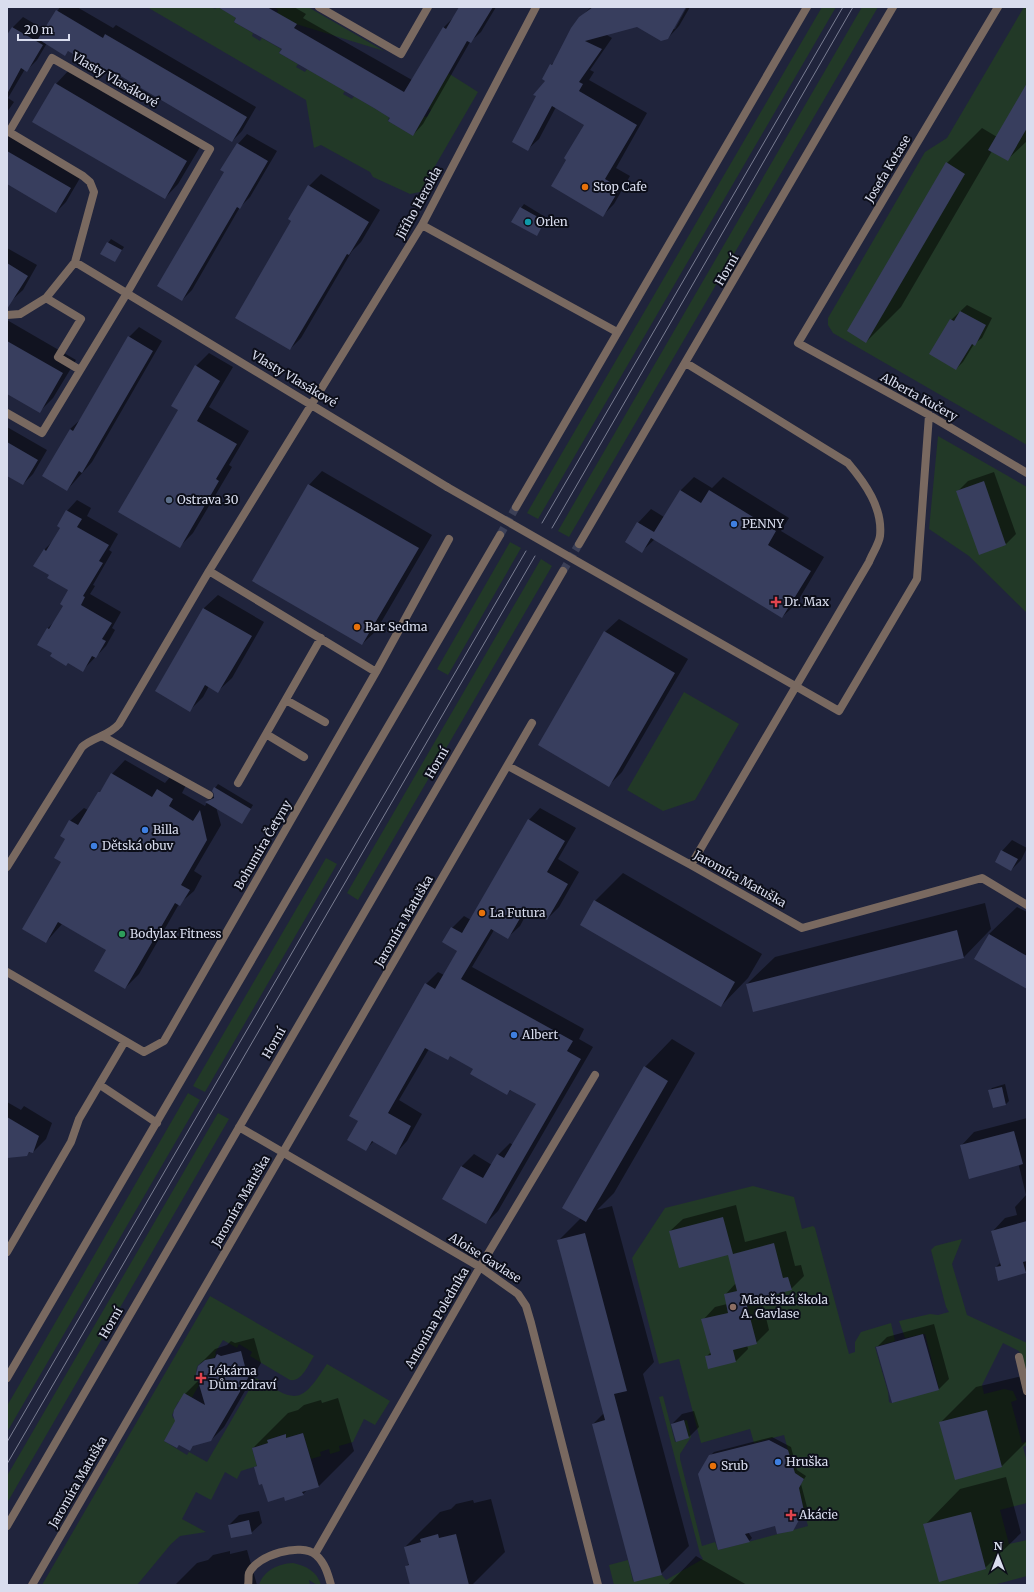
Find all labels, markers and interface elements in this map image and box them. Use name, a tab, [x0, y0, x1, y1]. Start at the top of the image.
scale bar	[18, 16, 69, 42]
text: 20 m	[24, 22, 53, 37]
street label: Vlasty Vlasákové	[69, 48, 161, 110]
street label: Josefa Kotase	[861, 132, 914, 206]
street label: Jiřího Herolda	[392, 164, 445, 242]
place label: Stop Cafe	[593, 179, 647, 194]
marker: Stop Cafe	[580, 182, 590, 192]
place label: Orlen	[536, 214, 568, 229]
marker: Orlen	[523, 217, 533, 227]
street label: Horní	[712, 250, 742, 288]
street label: Vlasty Vlasákové	[248, 347, 340, 410]
street label: Alberta Kučery	[877, 369, 960, 424]
place label: Ostrava 30	[177, 492, 239, 507]
marker: Ostrava 30	[164, 495, 174, 505]
place label: PENNY	[742, 516, 784, 531]
marker: PENNY	[729, 519, 739, 529]
place label: Dr. Max	[784, 594, 830, 609]
marker: Dr. Max	[771, 597, 781, 607]
place label: Bar Sedma	[365, 619, 428, 634]
marker: Bar Sedma	[352, 622, 362, 632]
street label: Horní	[422, 743, 452, 781]
street label: Bohumíra Četyny	[230, 797, 294, 892]
place label: Billa	[153, 822, 179, 837]
marker: Billa	[140, 825, 150, 835]
place label: Dětská obuv	[102, 838, 173, 853]
marker: Dětská obuv	[89, 841, 99, 851]
street label: Jaromíra Matuška	[691, 847, 789, 910]
street label: Jaromíra Matuška	[371, 872, 436, 970]
place label: La Futura	[490, 905, 546, 920]
marker: La Futura	[477, 908, 487, 918]
place label: Bodylax Fitness	[130, 926, 222, 941]
marker: Bodylax Fitness	[117, 929, 127, 939]
street label: Horní	[259, 1023, 289, 1061]
place label: Albert	[521, 1027, 558, 1042]
marker: Albert	[509, 1030, 519, 1040]
street label: Jaromíra Matuška	[208, 1152, 273, 1250]
street label: Aloise Gavlase	[446, 1229, 524, 1286]
street label: Antonína Poledníka	[401, 1264, 472, 1372]
place label: Mateřská škola A. Gavlase	[740, 1292, 828, 1321]
marker: Mateřská škola A. Gavlase	[728, 1302, 738, 1312]
street label: Horní	[96, 1303, 126, 1341]
place label: Lékárna Dům zdraví	[209, 1363, 278, 1392]
marker: Lékárna Dům zdraví	[196, 1373, 206, 1383]
street label: Jaromíra Matuška	[45, 1433, 110, 1531]
place label: Hruška	[786, 1454, 829, 1469]
marker: Hruška	[773, 1457, 783, 1467]
place label: Srub	[721, 1458, 748, 1473]
marker: Srub	[708, 1461, 718, 1471]
place label: Akácie	[798, 1507, 838, 1522]
marker: Akácie	[786, 1510, 796, 1520]
north arrow	[978, 1536, 1018, 1576]
text: N	[994, 1539, 1003, 1553]

